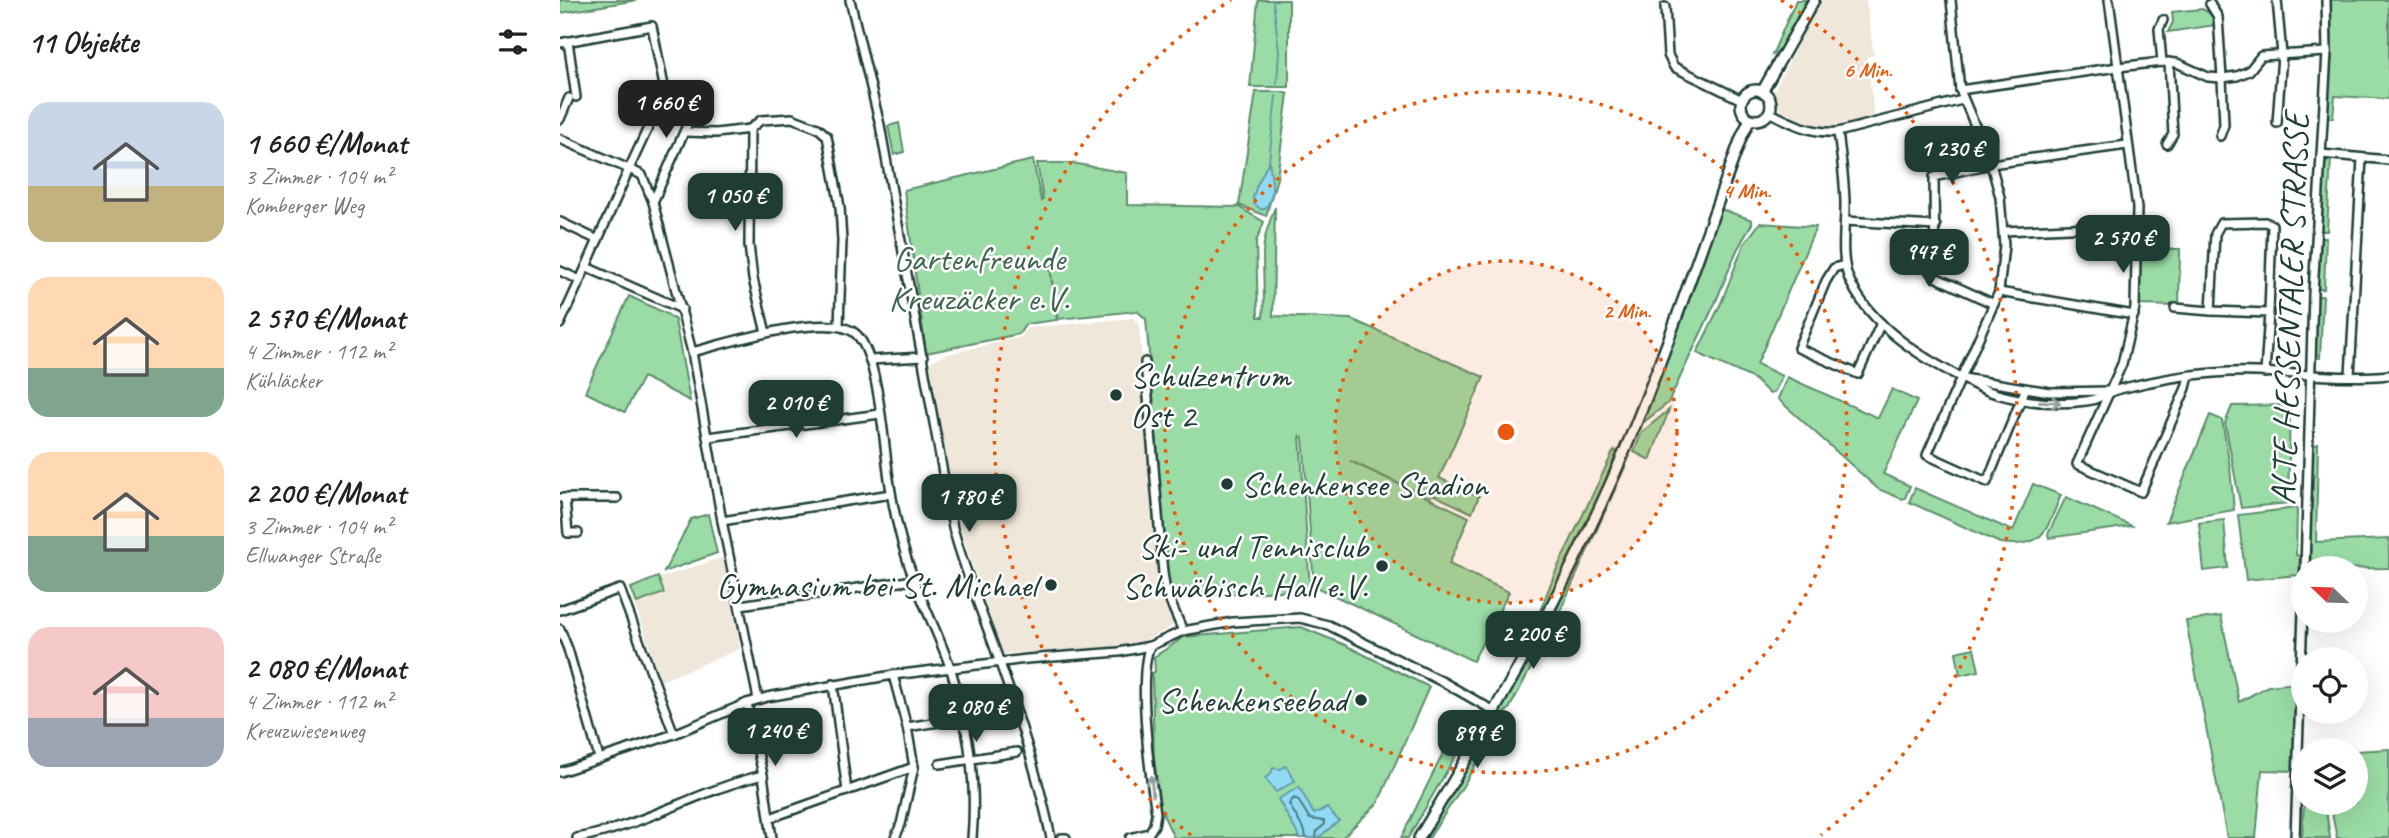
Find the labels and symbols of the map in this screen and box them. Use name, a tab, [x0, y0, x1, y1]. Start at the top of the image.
text: 6 Min.	[1844, 57, 1893, 83]
pin: 1 660 €	[601, 80, 731, 140]
street label: ALTE HESSENTALER STRASSE	[2260, 107, 2319, 506]
pin: 1 230 €	[1887, 127, 2017, 186]
pin: 1 050 €	[670, 174, 800, 233]
text: 4 Min.	[1723, 178, 1772, 204]
pin: 2 570 €	[2058, 216, 2188, 275]
pin: 947 €	[1880, 230, 1978, 289]
park label: Gartenfreunde Kreuzäcker e.V.	[889, 236, 1069, 321]
text: 2 Min.	[1603, 298, 1652, 324]
place label: Schulzentrum Ost 2	[1130, 353, 1293, 438]
pin: 2 010 €	[731, 380, 861, 440]
marker: Schulzentrum Ost 2	[1108, 387, 1124, 403]
one-way arrow	[2038, 395, 2061, 408]
centre of rings	[1494, 420, 1518, 444]
place label: Schenkensee Stadion	[1241, 462, 1490, 507]
pin: 1 780 €	[904, 475, 1034, 534]
marker: Schenkensee Stadion	[1219, 476, 1235, 492]
place label: Ski- und Tennisclub Schwäbisch Hall e.V.	[1122, 524, 1370, 609]
north arrow	[2291, 556, 2368, 634]
marker: Ski- und Tennisclub Schwäbisch Hall e.V.	[1374, 558, 1390, 574]
place label: Gymnasium bei St. Michael	[716, 563, 1043, 608]
marker: Gymnasium bei St. Michael	[1043, 577, 1059, 593]
pin: 2 200 €	[1468, 612, 1598, 671]
place label: Schenkenseebad	[1158, 678, 1352, 723]
pin: 2 080 €	[911, 684, 1041, 744]
marker: Schenkenseebad	[1353, 692, 1369, 708]
pin: 1 240 €	[710, 708, 840, 768]
pin: 899 €	[1428, 710, 1526, 770]
one-way arrow	[1145, 775, 1158, 798]

